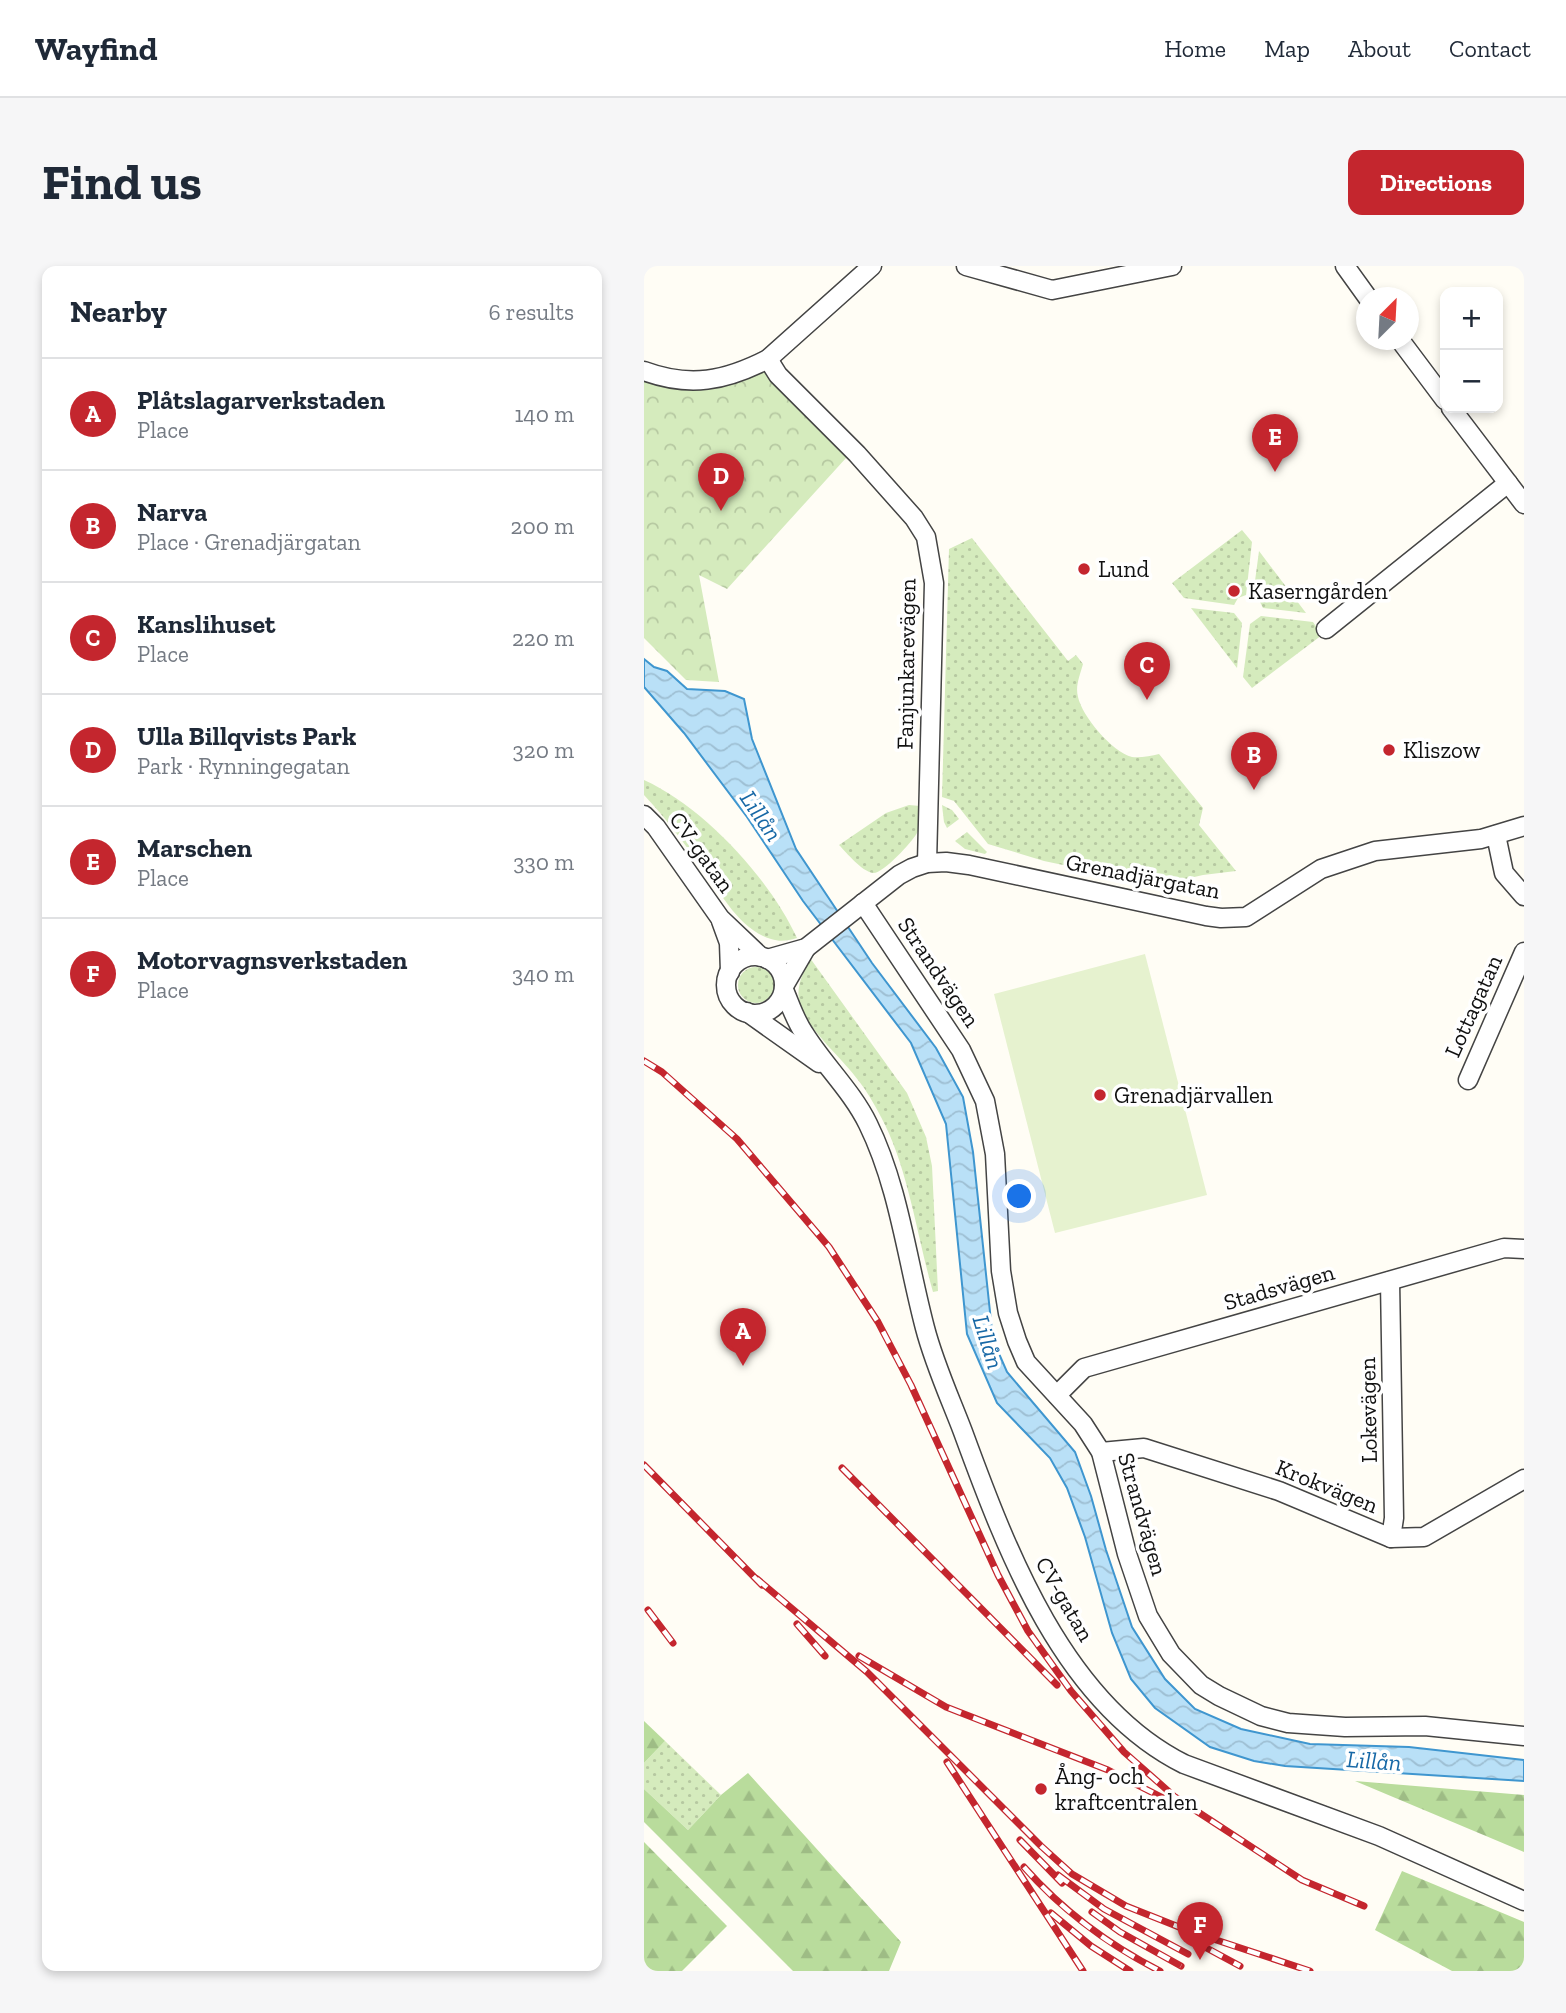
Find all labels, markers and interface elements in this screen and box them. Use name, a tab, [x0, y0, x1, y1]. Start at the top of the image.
text: Wayfind	[35, 29, 158, 68]
text: Home	[1164, 34, 1226, 63]
text: Map	[1264, 34, 1310, 63]
text: About	[1348, 34, 1411, 63]
text: Contact	[1449, 34, 1531, 63]
button: Directions	[1348, 150, 1524, 215]
text: Find us	[42, 153, 202, 212]
north arrow	[1356, 287, 1419, 350]
map controls	[1440, 287, 1503, 413]
button: +	[1440, 287, 1503, 350]
text: Nearby	[70, 294, 167, 330]
text: 6 results	[488, 298, 574, 326]
button: −	[1440, 350, 1503, 413]
text: Plåtslagarverkstaden	[137, 384, 385, 416]
text: A	[85, 400, 101, 428]
text: 140 m	[514, 400, 574, 428]
pin: E	[1252, 414, 1298, 472]
text: Place	[137, 416, 189, 444]
pin: D	[698, 453, 744, 511]
text: Narva	[137, 496, 207, 528]
text: B	[86, 512, 100, 540]
text: 200 m	[511, 512, 574, 540]
text: Place · Grenadjärgatan	[137, 528, 361, 556]
place label: Lund	[1098, 555, 1149, 583]
marker: Lund	[1076, 561, 1092, 577]
place label: Kaserngården	[1248, 577, 1388, 605]
street label: Fanjunkarevägen	[891, 578, 921, 750]
marker: Kaserngården	[1226, 583, 1242, 599]
text: Kanslihuset	[137, 608, 275, 640]
text: C	[86, 624, 100, 652]
text: 220 m	[512, 624, 574, 652]
text: Place	[137, 640, 189, 668]
pin: C	[1124, 642, 1170, 700]
text: Ulla Billqvists Park	[137, 720, 356, 752]
pin: B	[1231, 732, 1277, 790]
text: D	[85, 736, 101, 764]
text: 320 m	[513, 736, 574, 764]
place label: Kliszow	[1403, 736, 1481, 764]
marker: Kliszow	[1381, 742, 1397, 758]
text: Park · Rynningegatan	[137, 752, 350, 780]
water label: Lillån	[734, 785, 789, 847]
street label: CV-gatan	[663, 806, 741, 898]
text: Marschen	[137, 832, 252, 864]
street label: Grenadjärgatan	[1064, 847, 1222, 905]
text: E	[86, 848, 100, 876]
text: 330 m	[513, 848, 574, 876]
text: Place	[137, 864, 189, 892]
street label: Strandvägen	[892, 912, 986, 1032]
text: Motorvagnsverkstaden	[137, 944, 408, 976]
street label: Lottagatan	[1438, 950, 1508, 1062]
text: F	[86, 960, 100, 988]
text: 340 m	[512, 960, 574, 988]
text: Place	[137, 976, 189, 1004]
place label: Grenadjärvallen	[1114, 1081, 1273, 1109]
marker: Grenadjärvallen	[1092, 1087, 1108, 1103]
your location	[1002, 1179, 1036, 1213]
street label: Stadsvägen	[1220, 1258, 1338, 1316]
pin: A	[720, 1308, 766, 1366]
water label: Lillån	[967, 1311, 1010, 1372]
street label: Lokevägen	[1353, 1357, 1383, 1463]
street label: Strandvägen	[1112, 1449, 1174, 1579]
street label: Krokvägen	[1272, 1453, 1382, 1519]
street label: CV-gatan	[1030, 1552, 1100, 1646]
water label: Lillån	[1346, 1744, 1402, 1777]
place label: Ång- och kraftcentralen	[1055, 1762, 1198, 1816]
marker: Ång- och kraftcentralen	[1033, 1781, 1049, 1797]
pin: F	[1177, 1902, 1223, 1960]

